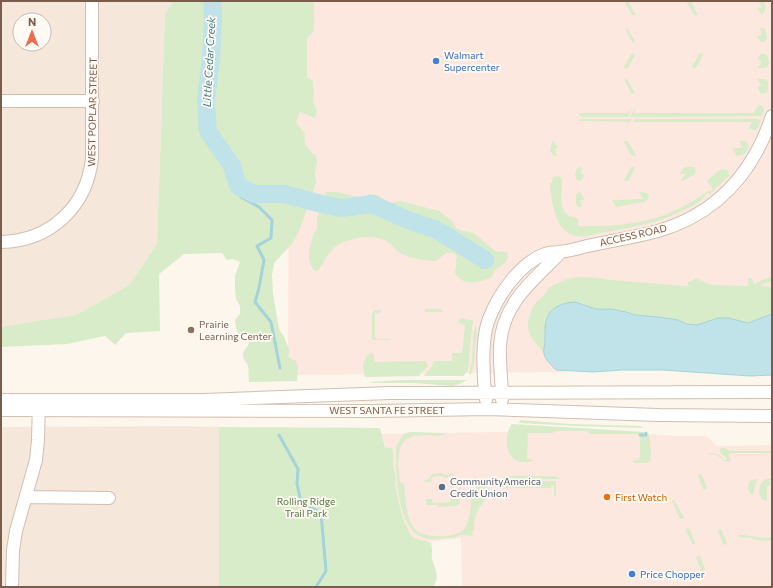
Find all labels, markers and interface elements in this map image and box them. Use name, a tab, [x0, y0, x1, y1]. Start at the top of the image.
north arrow	[12, 12, 52, 52]
text: N	[28, 15, 36, 28]
water label: Little Cedar Creek	[200, 16, 217, 107]
place label: Walmart Supercenter	[444, 49, 500, 73]
marker: Walmart Supercenter	[431, 56, 441, 66]
street label: WEST POPLAR STREET	[85, 57, 99, 167]
street label: ACCESS ROAD	[598, 221, 668, 249]
place label: Prairie Learning Center	[199, 318, 272, 342]
marker: Prairie Learning Center	[186, 325, 196, 335]
street label: WEST SANTA FE STREET	[329, 404, 445, 416]
place label: CommunityAmerica Credit Union	[450, 475, 541, 499]
marker: CommunityAmerica Credit Union	[437, 482, 447, 492]
place label: First Watch	[615, 491, 667, 503]
marker: First Watch	[602, 492, 612, 502]
park label: Rolling Ridge Trail Park	[277, 495, 335, 519]
place label: Price Chopper	[640, 568, 705, 580]
marker: Price Chopper	[627, 569, 637, 579]

